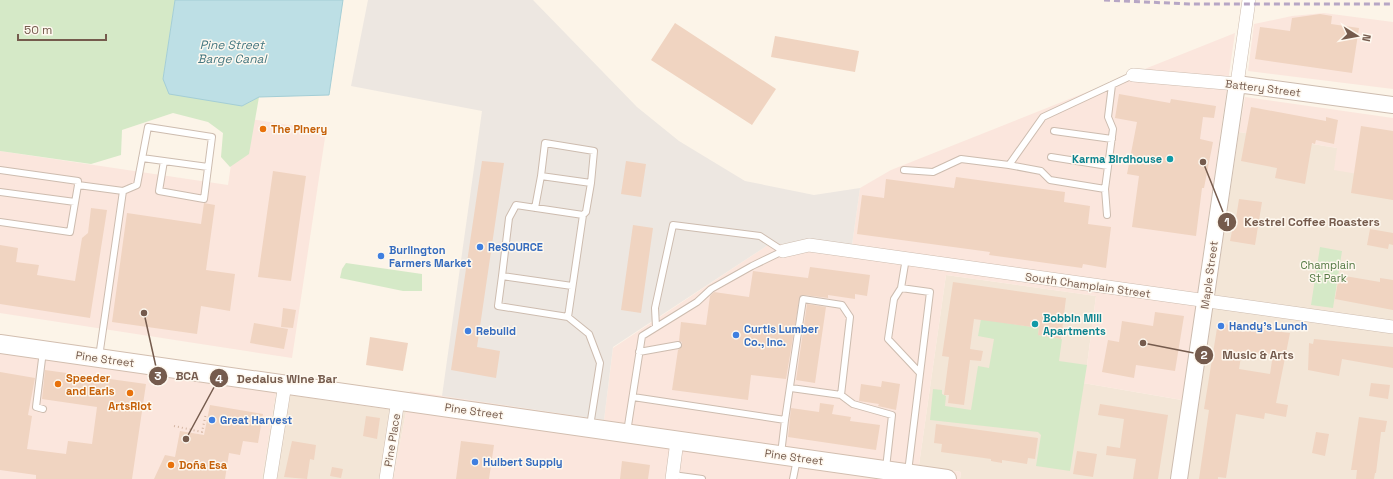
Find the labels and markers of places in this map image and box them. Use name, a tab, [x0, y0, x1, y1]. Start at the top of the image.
place label: The Pinery	[271, 122, 327, 136]
marker: The Pinery	[258, 124, 268, 134]
place label: Karma Birdhouse	[1072, 152, 1162, 166]
marker: Karma Birdhouse	[1165, 154, 1175, 164]
callout: Kestrel Coffee Roasters	[1217, 210, 1388, 234]
place label: ReSOURCE	[488, 240, 543, 254]
marker: ReSOURCE	[475, 242, 485, 252]
place label: Burlington Farmers Market	[389, 243, 472, 270]
marker: Burlington Farmers Market	[376, 251, 386, 261]
place label: Bobbin Mill Apartments	[1043, 311, 1106, 338]
marker: Bobbin Mill Apartments	[1030, 319, 1040, 329]
place label: Handy's Lunch	[1229, 319, 1308, 333]
marker: Handy's Lunch	[1216, 321, 1226, 331]
place label: Curtis Lumber Co., Inc.	[744, 322, 819, 349]
place label: Rebuild	[476, 324, 516, 338]
marker: Rebuild	[463, 326, 473, 336]
marker: Curtis Lumber Co., Inc.	[731, 330, 741, 340]
callout: Music & Arts	[1194, 343, 1302, 367]
callout: BCA	[148, 364, 207, 388]
callout: Dedalus Wine Bar	[209, 366, 345, 390]
place label: Speeder and Earls	[66, 371, 115, 398]
marker: Speeder and Earls	[53, 379, 63, 389]
marker: ArtsRiot	[125, 388, 135, 398]
place label: ArtsRiot	[108, 399, 152, 413]
place label: Great Harvest	[220, 413, 292, 427]
marker: Great Harvest	[207, 415, 217, 425]
place label: Hulbert Supply	[483, 455, 563, 469]
marker: Hulbert Supply	[470, 457, 480, 467]
place label: Doña Esa	[179, 458, 228, 472]
marker: Doña Esa	[166, 460, 176, 470]

